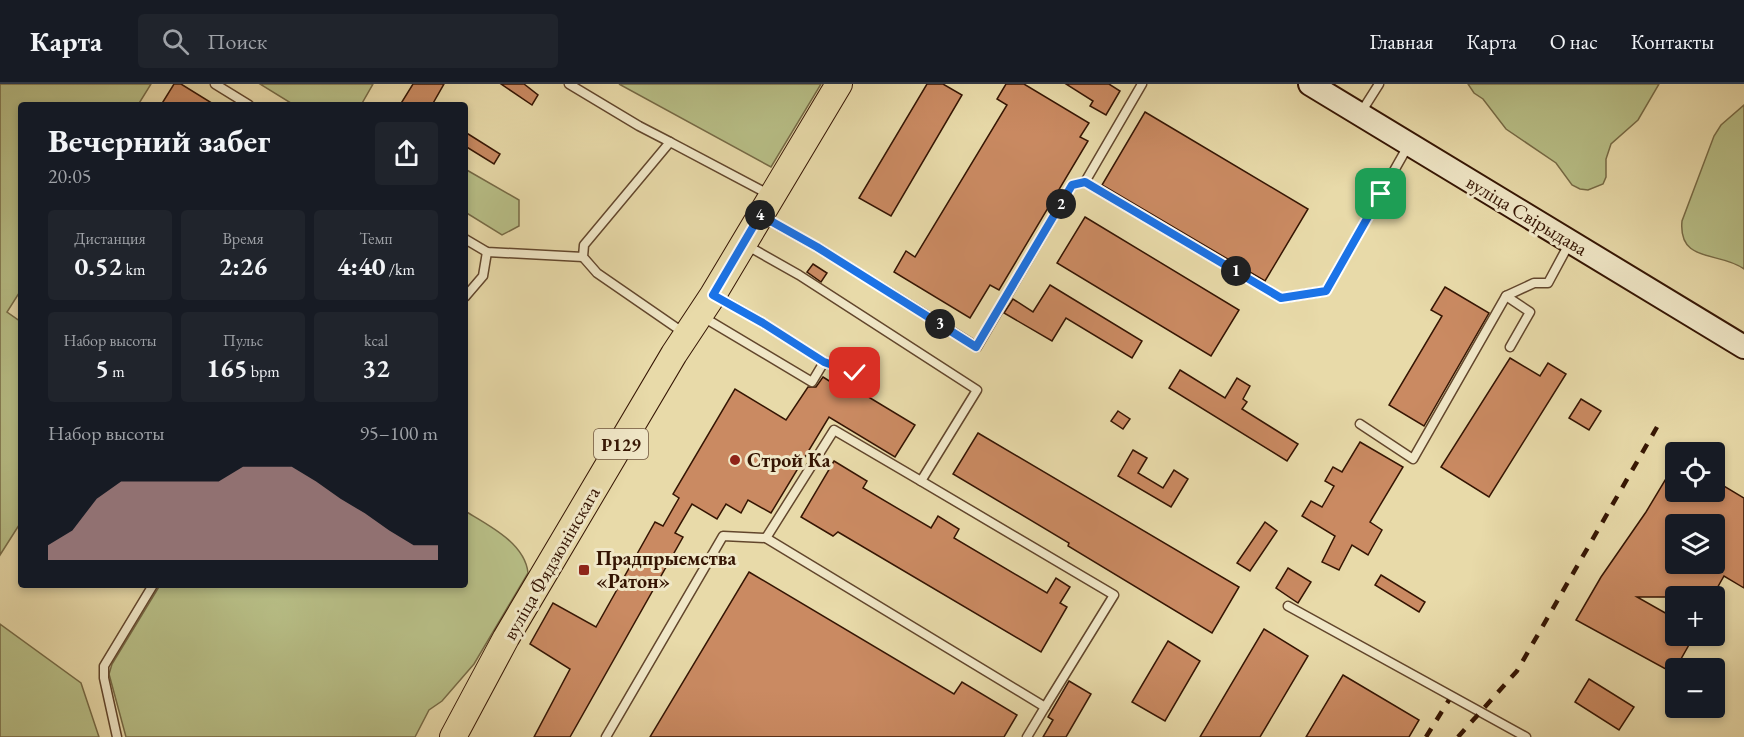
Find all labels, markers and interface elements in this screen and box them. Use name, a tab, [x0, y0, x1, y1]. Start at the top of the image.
search box	[138, 14, 558, 68]
text: Карта	[30, 23, 102, 59]
icon: search	[159, 25, 192, 58]
text: Поиск	[207, 27, 267, 56]
text: Главная	[1369, 28, 1433, 55]
text: Карта	[1466, 28, 1517, 55]
text: О нас	[1550, 28, 1598, 55]
text: Контакты	[1631, 28, 1714, 55]
text: Вечерний забег	[48, 119, 270, 162]
button: share	[375, 122, 438, 185]
text: 20:05	[48, 163, 91, 189]
pin	[1355, 168, 1406, 219]
street label: вуліца Свірыдава	[1462, 169, 1592, 261]
icon: arrive	[1364, 177, 1397, 210]
pin: 2	[1046, 189, 1076, 219]
text: 2	[1057, 193, 1065, 214]
pin: 4	[745, 200, 775, 230]
text: 4	[756, 204, 764, 225]
text: Дистанция	[74, 228, 146, 249]
text: Время	[222, 228, 264, 249]
text: Темп	[359, 228, 393, 249]
text: 0.52	[75, 249, 122, 283]
text: 2:26	[219, 249, 267, 283]
text: 4:40	[337, 249, 386, 283]
pin: 1	[1221, 256, 1251, 286]
text: km	[122, 259, 145, 280]
text: /km	[386, 259, 415, 280]
text: 1	[1232, 260, 1240, 281]
pin: 3	[925, 309, 955, 339]
text: 3	[936, 313, 944, 334]
text: Набор высоты	[63, 330, 157, 351]
text: Пульс	[223, 330, 263, 351]
text: kcal	[364, 330, 388, 351]
pin	[829, 347, 880, 398]
text: 5	[95, 351, 109, 385]
text: 165	[206, 351, 248, 385]
text: 32	[362, 351, 390, 385]
icon: check	[838, 356, 871, 389]
text: m	[109, 361, 125, 382]
text: bpm	[248, 361, 280, 382]
text: Набор высоты	[48, 420, 164, 446]
text: 95–100 m	[359, 420, 438, 446]
road number: Р129	[594, 429, 648, 459]
map controls	[1665, 442, 1725, 718]
button: locate	[1665, 442, 1725, 502]
place label: Строй Ка	[747, 447, 831, 473]
marker: Строй Ка	[728, 453, 742, 467]
street label: вуліца Фядзюнінскага	[496, 481, 606, 645]
button: layers	[1665, 514, 1725, 574]
place label: Прадпрыемства «Ратон»	[596, 545, 736, 594]
marker: Прадпрыемства «Ратон»	[577, 563, 591, 577]
button: +	[1665, 586, 1725, 646]
button: −	[1665, 658, 1725, 718]

